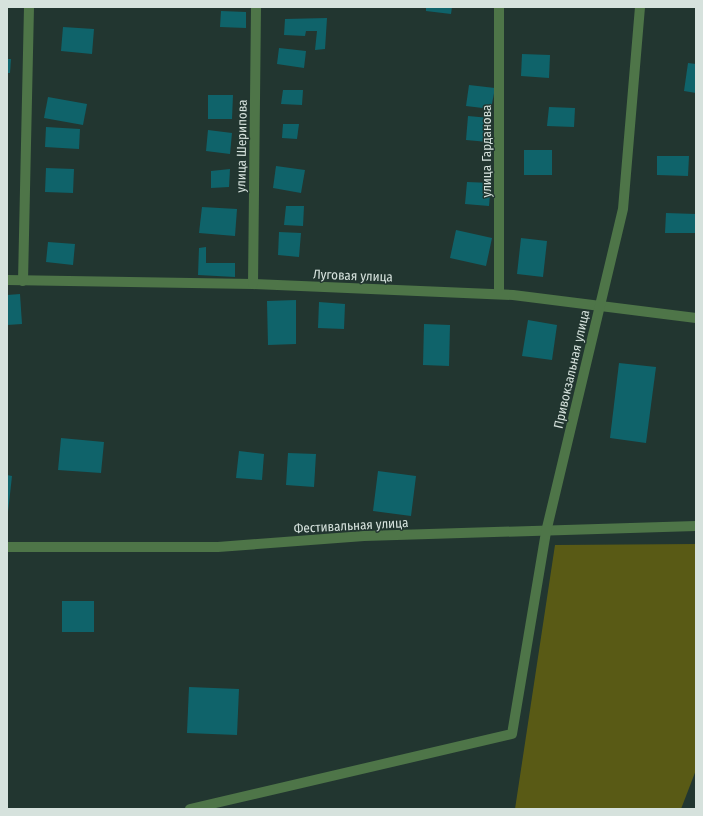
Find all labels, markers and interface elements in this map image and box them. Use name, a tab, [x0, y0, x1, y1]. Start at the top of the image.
street label: улица Шерипова	[233, 99, 250, 193]
street label: улица Гарданова	[479, 105, 494, 197]
street label: Луговая улица	[313, 267, 393, 284]
street label: Привокзальная улица	[551, 308, 592, 430]
street label: Фестивальная улица	[293, 515, 409, 536]

